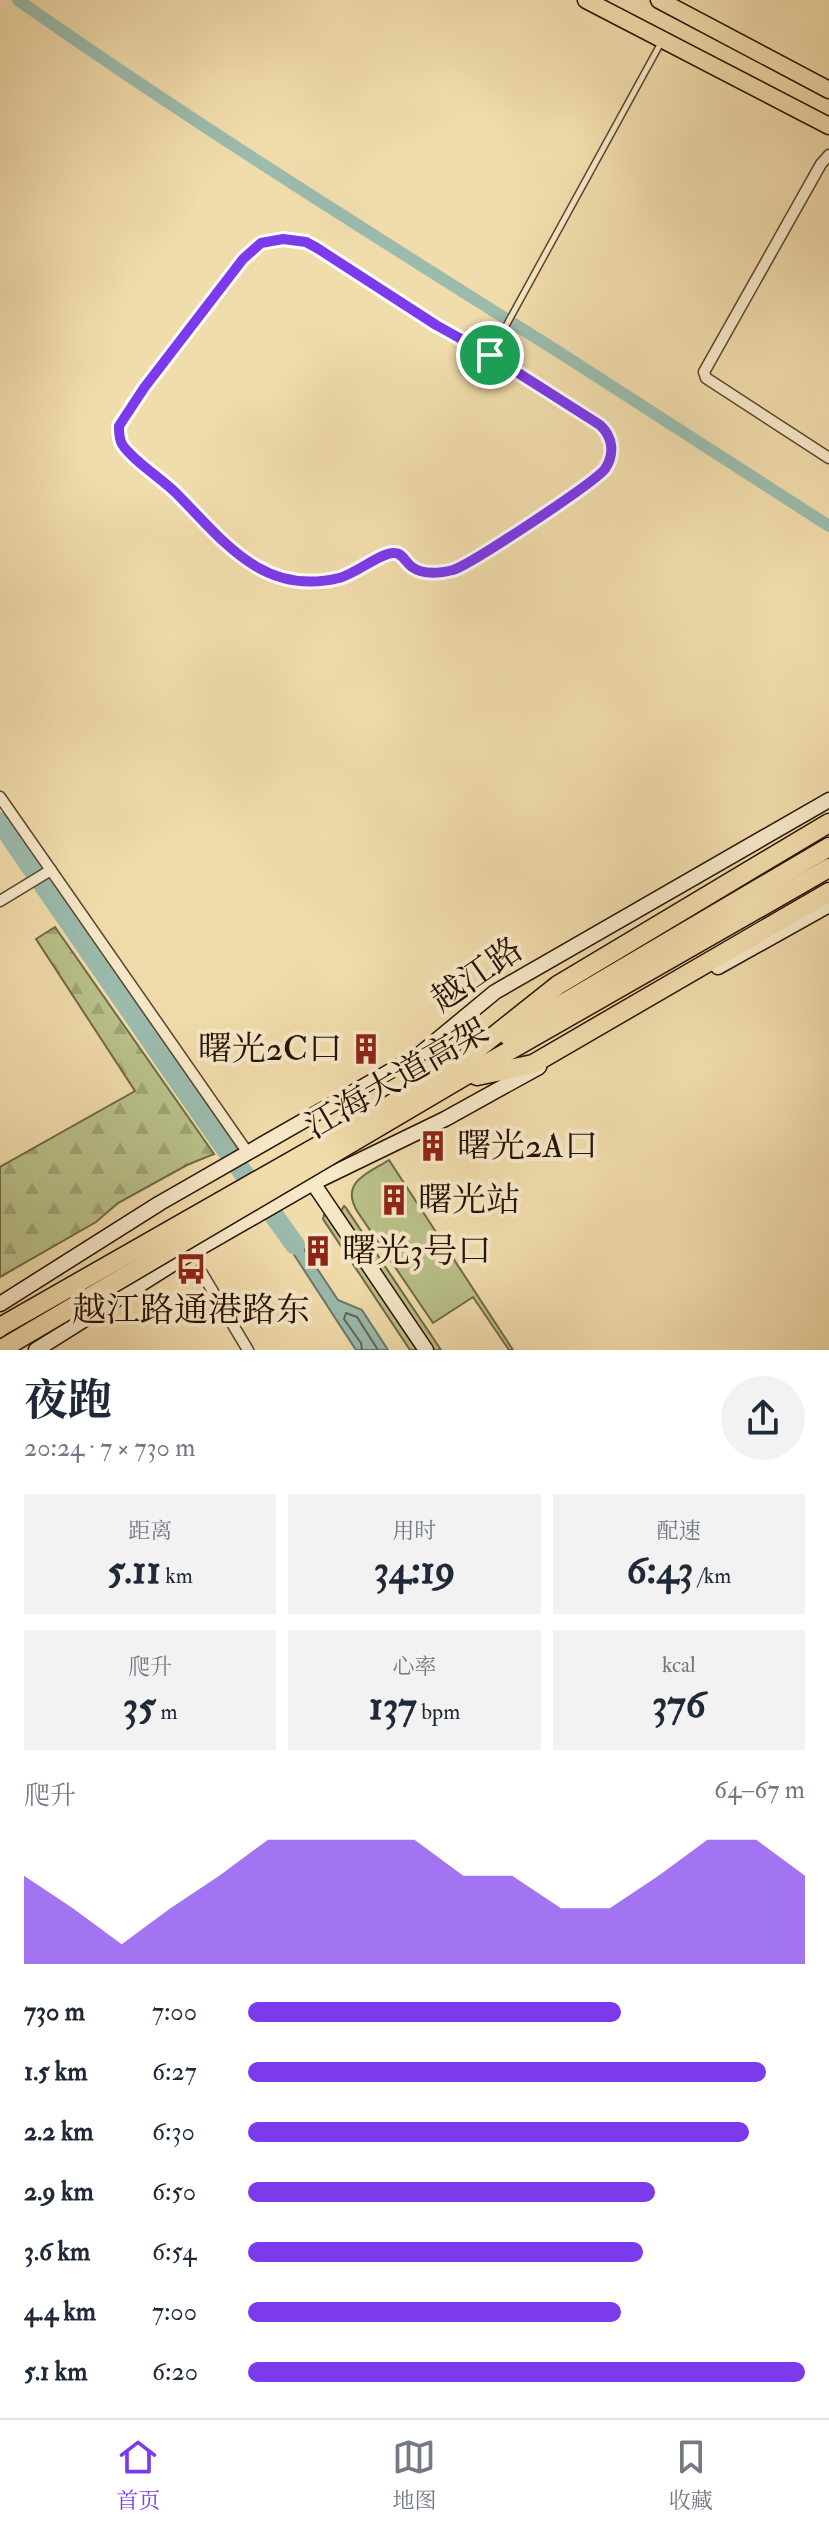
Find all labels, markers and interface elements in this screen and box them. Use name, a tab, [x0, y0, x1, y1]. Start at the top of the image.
pin	[456, 321, 524, 389]
icon: arrive	[468, 333, 512, 377]
street label: 越江路	[423, 928, 531, 1022]
street label: 江海大道高架	[298, 1009, 496, 1149]
place label: 曙光2C口	[198, 1028, 342, 1071]
building icon: 曙光2C口	[349, 1032, 383, 1066]
place label: 曙光2A口	[457, 1125, 598, 1168]
building icon: 曙光2A口	[416, 1129, 450, 1163]
place label: 曙光站	[418, 1179, 520, 1222]
building icon: 曙光站	[377, 1183, 411, 1217]
place label: 曙光3号口	[342, 1230, 491, 1273]
building icon: 曙光3号口	[301, 1234, 335, 1268]
bus stop icon: 越江路通港路东	[174, 1252, 208, 1286]
place label: 越江路通港路东	[72, 1289, 310, 1332]
text: 夜跑	[24, 1374, 112, 1429]
button: share	[721, 1376, 805, 1460]
text: 20:24 · 7 × 730 m	[24, 1432, 195, 1464]
text: 距离	[128, 1517, 172, 1545]
text: 用时	[392, 1517, 437, 1545]
text: 配速	[657, 1517, 701, 1545]
text: 5.11	[107, 1545, 161, 1596]
text: 34:19	[374, 1545, 455, 1596]
text: 6:43	[626, 1545, 693, 1596]
text: km	[161, 1562, 193, 1590]
text: /km	[693, 1562, 731, 1590]
text: kcal	[662, 1651, 696, 1679]
text: 爬升	[128, 1653, 172, 1681]
text: 心率	[392, 1653, 437, 1681]
text: 376	[652, 1679, 706, 1730]
text: 35	[123, 1681, 156, 1732]
text: 137	[369, 1681, 417, 1732]
text: m	[156, 1698, 177, 1726]
text: bpm	[417, 1698, 460, 1726]
text: 64–67 m	[714, 1774, 805, 1806]
text: 爬升	[24, 1780, 76, 1812]
text: 730 m	[24, 1996, 85, 2028]
text: 7:00	[152, 1996, 197, 2028]
text: 1.5 km	[24, 2056, 87, 2088]
text: 6:27	[152, 2056, 197, 2088]
text: 2.2 km	[24, 2116, 93, 2148]
text: 6:30	[152, 2116, 195, 2148]
text: 2.9 km	[24, 2176, 94, 2208]
text: 6:50	[152, 2176, 196, 2208]
text: 3.6 km	[24, 2236, 90, 2268]
text: 6:54	[152, 2236, 196, 2268]
text: 4.4 km	[24, 2296, 96, 2328]
text: 7:00	[152, 2296, 197, 2328]
text: 5.1 km	[24, 2356, 87, 2388]
text: 6:20	[152, 2356, 198, 2388]
tab: 首页	[116, 2435, 160, 2515]
tab: 地图	[392, 2435, 437, 2515]
tab: 收藏	[669, 2435, 713, 2515]

